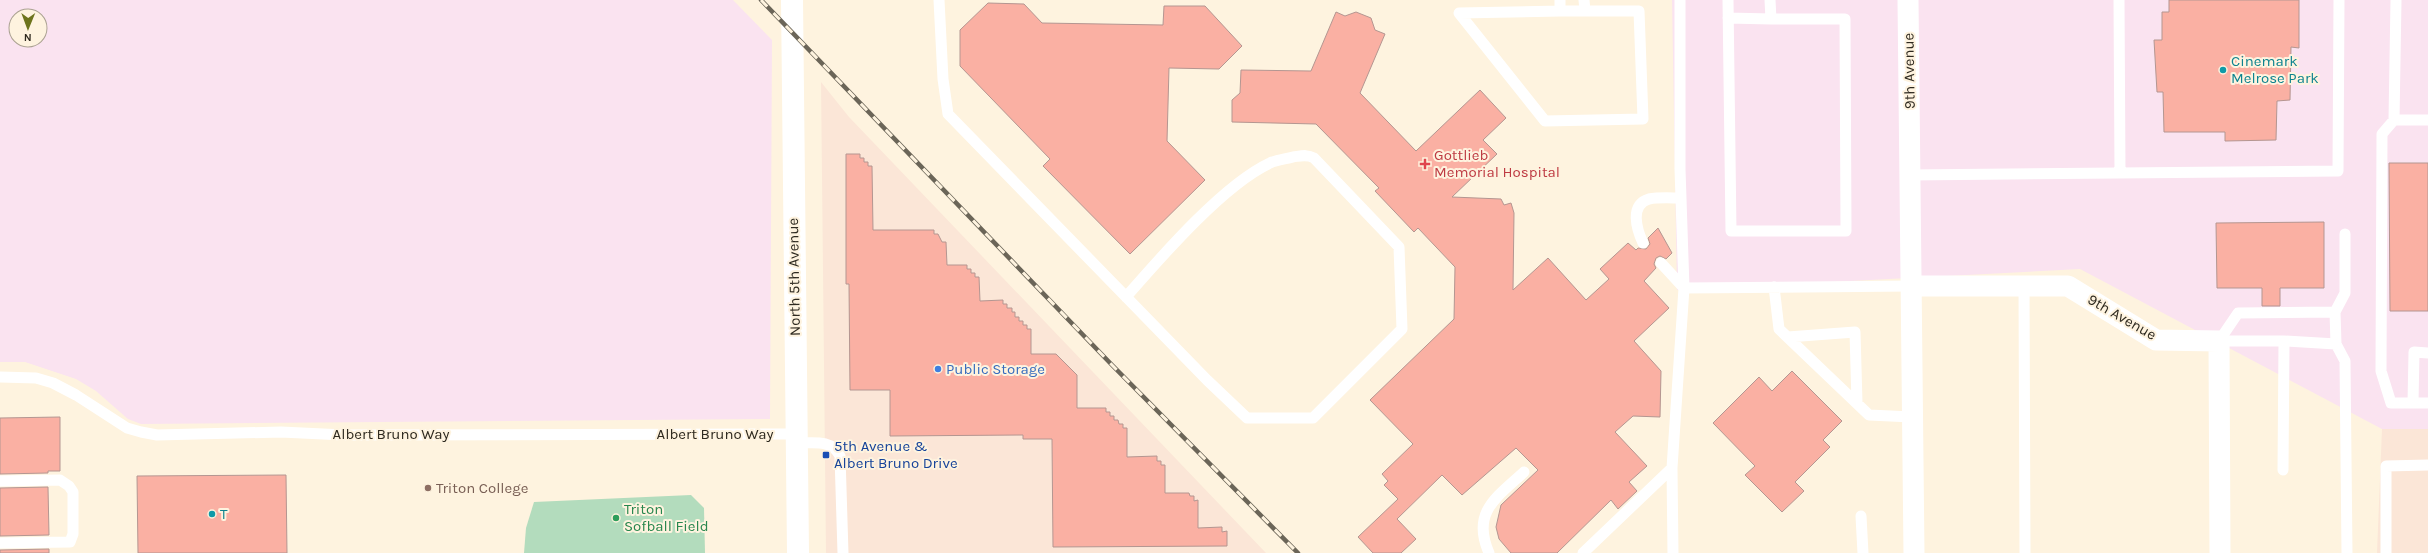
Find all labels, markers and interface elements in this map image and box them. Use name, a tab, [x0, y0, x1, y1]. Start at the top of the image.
north arrow	[8, 8, 48, 48]
text: N	[24, 31, 32, 44]
street label: 9th Avenue	[1899, 33, 1919, 109]
place label: Cinemark Melrose Park	[2231, 52, 2319, 87]
marker: Cinemark Melrose Park	[2218, 65, 2228, 75]
place label: Gottlieb Memorial Hospital	[1434, 146, 1560, 181]
marker: Gottlieb Memorial Hospital	[1419, 158, 1431, 170]
street label: North 5th Avenue	[784, 218, 804, 336]
street label: 9th Avenue	[2084, 290, 2160, 344]
place label: Public Storage	[946, 360, 1045, 378]
marker: Public Storage	[933, 364, 943, 374]
street label: Albert Bruno Way	[333, 425, 449, 443]
street label: Albert Bruno Way	[657, 425, 773, 443]
place label: 5th Avenue & Albert Bruno Drive	[834, 437, 958, 472]
marker: 5th Avenue & Albert Bruno Drive	[821, 450, 831, 460]
place label: Triton College	[436, 479, 528, 497]
marker: Triton College	[423, 483, 433, 493]
place label: Triton Sofball Field	[624, 500, 709, 535]
place label: T	[220, 505, 228, 523]
marker: T	[207, 509, 217, 519]
marker: Triton Sofball Field	[611, 513, 621, 523]

